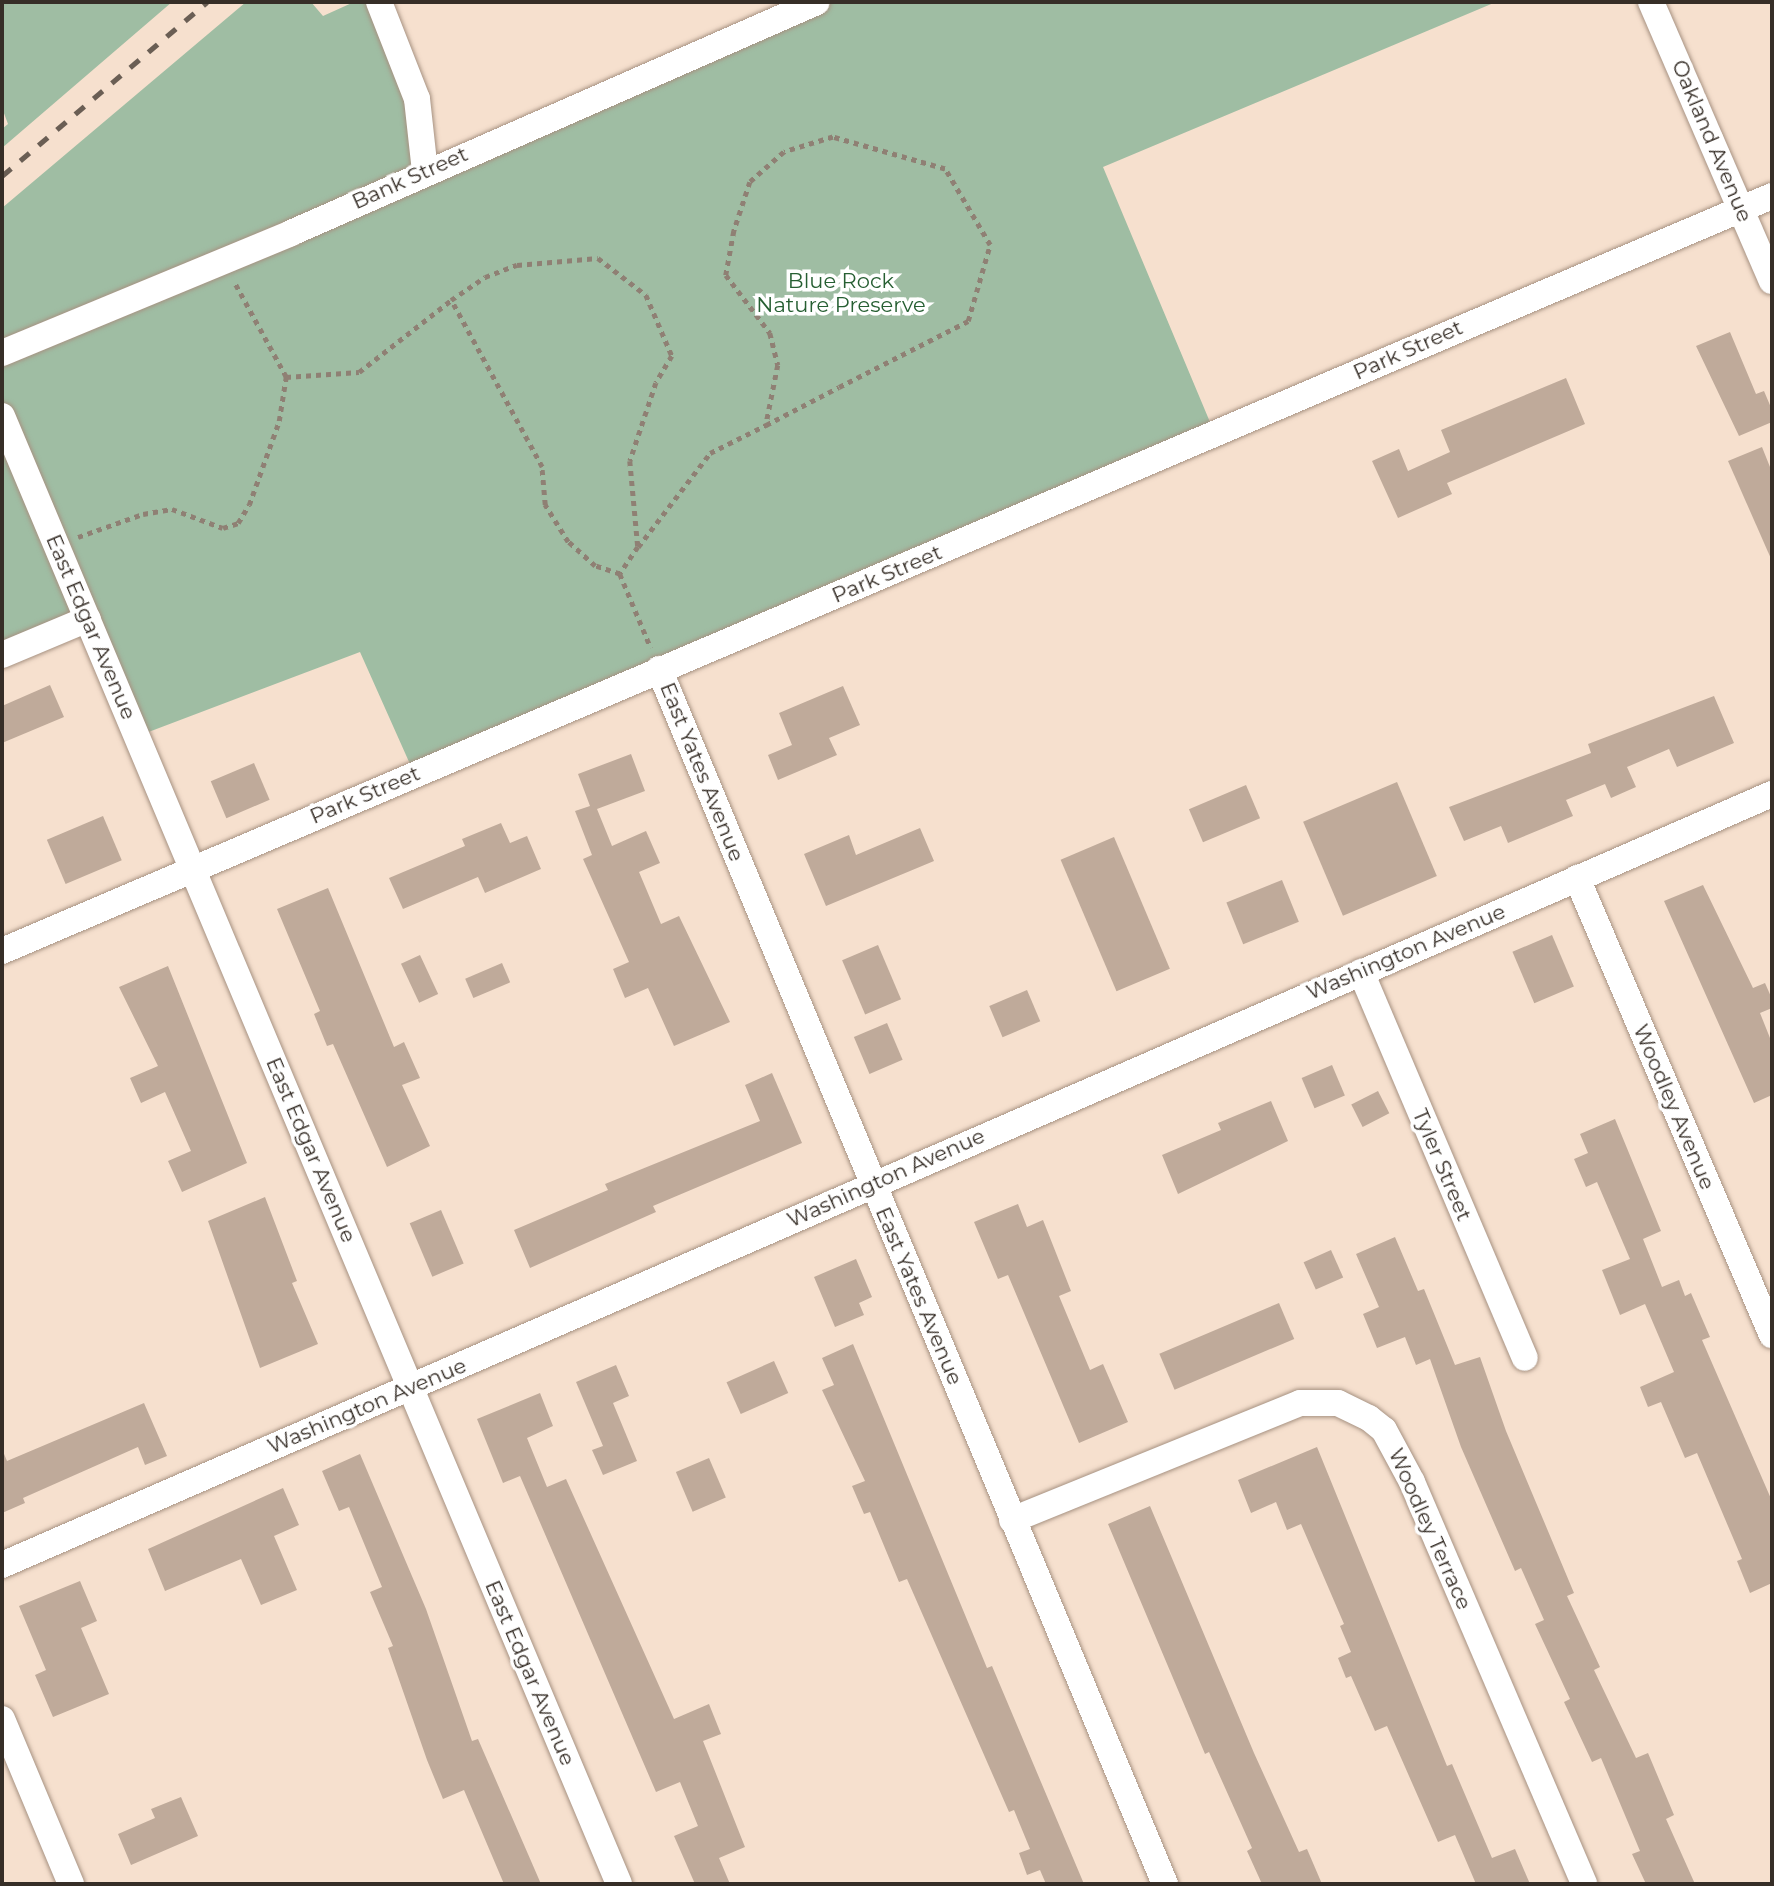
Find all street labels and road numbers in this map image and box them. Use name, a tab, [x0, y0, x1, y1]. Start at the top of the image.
street label: Oakland Avenue	[1666, 56, 1758, 226]
street label: Bank Street	[348, 141, 472, 215]
street label: Park Street	[1349, 315, 1467, 385]
street label: East Edgar Avenue	[41, 531, 141, 723]
street label: Park Street	[828, 540, 946, 608]
street label: East Yates Avenue	[655, 679, 749, 865]
street label: Park Street	[306, 761, 424, 829]
street label: Washington Avenue	[1303, 899, 1509, 1005]
street label: Woodley Avenue	[1628, 1021, 1720, 1193]
street label: East Edgar Avenue	[261, 1054, 361, 1246]
street label: Tyler Street	[1407, 1105, 1477, 1225]
street label: Washington Avenue	[783, 1123, 989, 1233]
street label: East Yates Avenue	[870, 1203, 968, 1389]
street label: Washington Avenue	[264, 1353, 470, 1459]
street label: Woodley Terrace	[1383, 1444, 1477, 1614]
street label: East Edgar Avenue	[480, 1577, 580, 1769]

